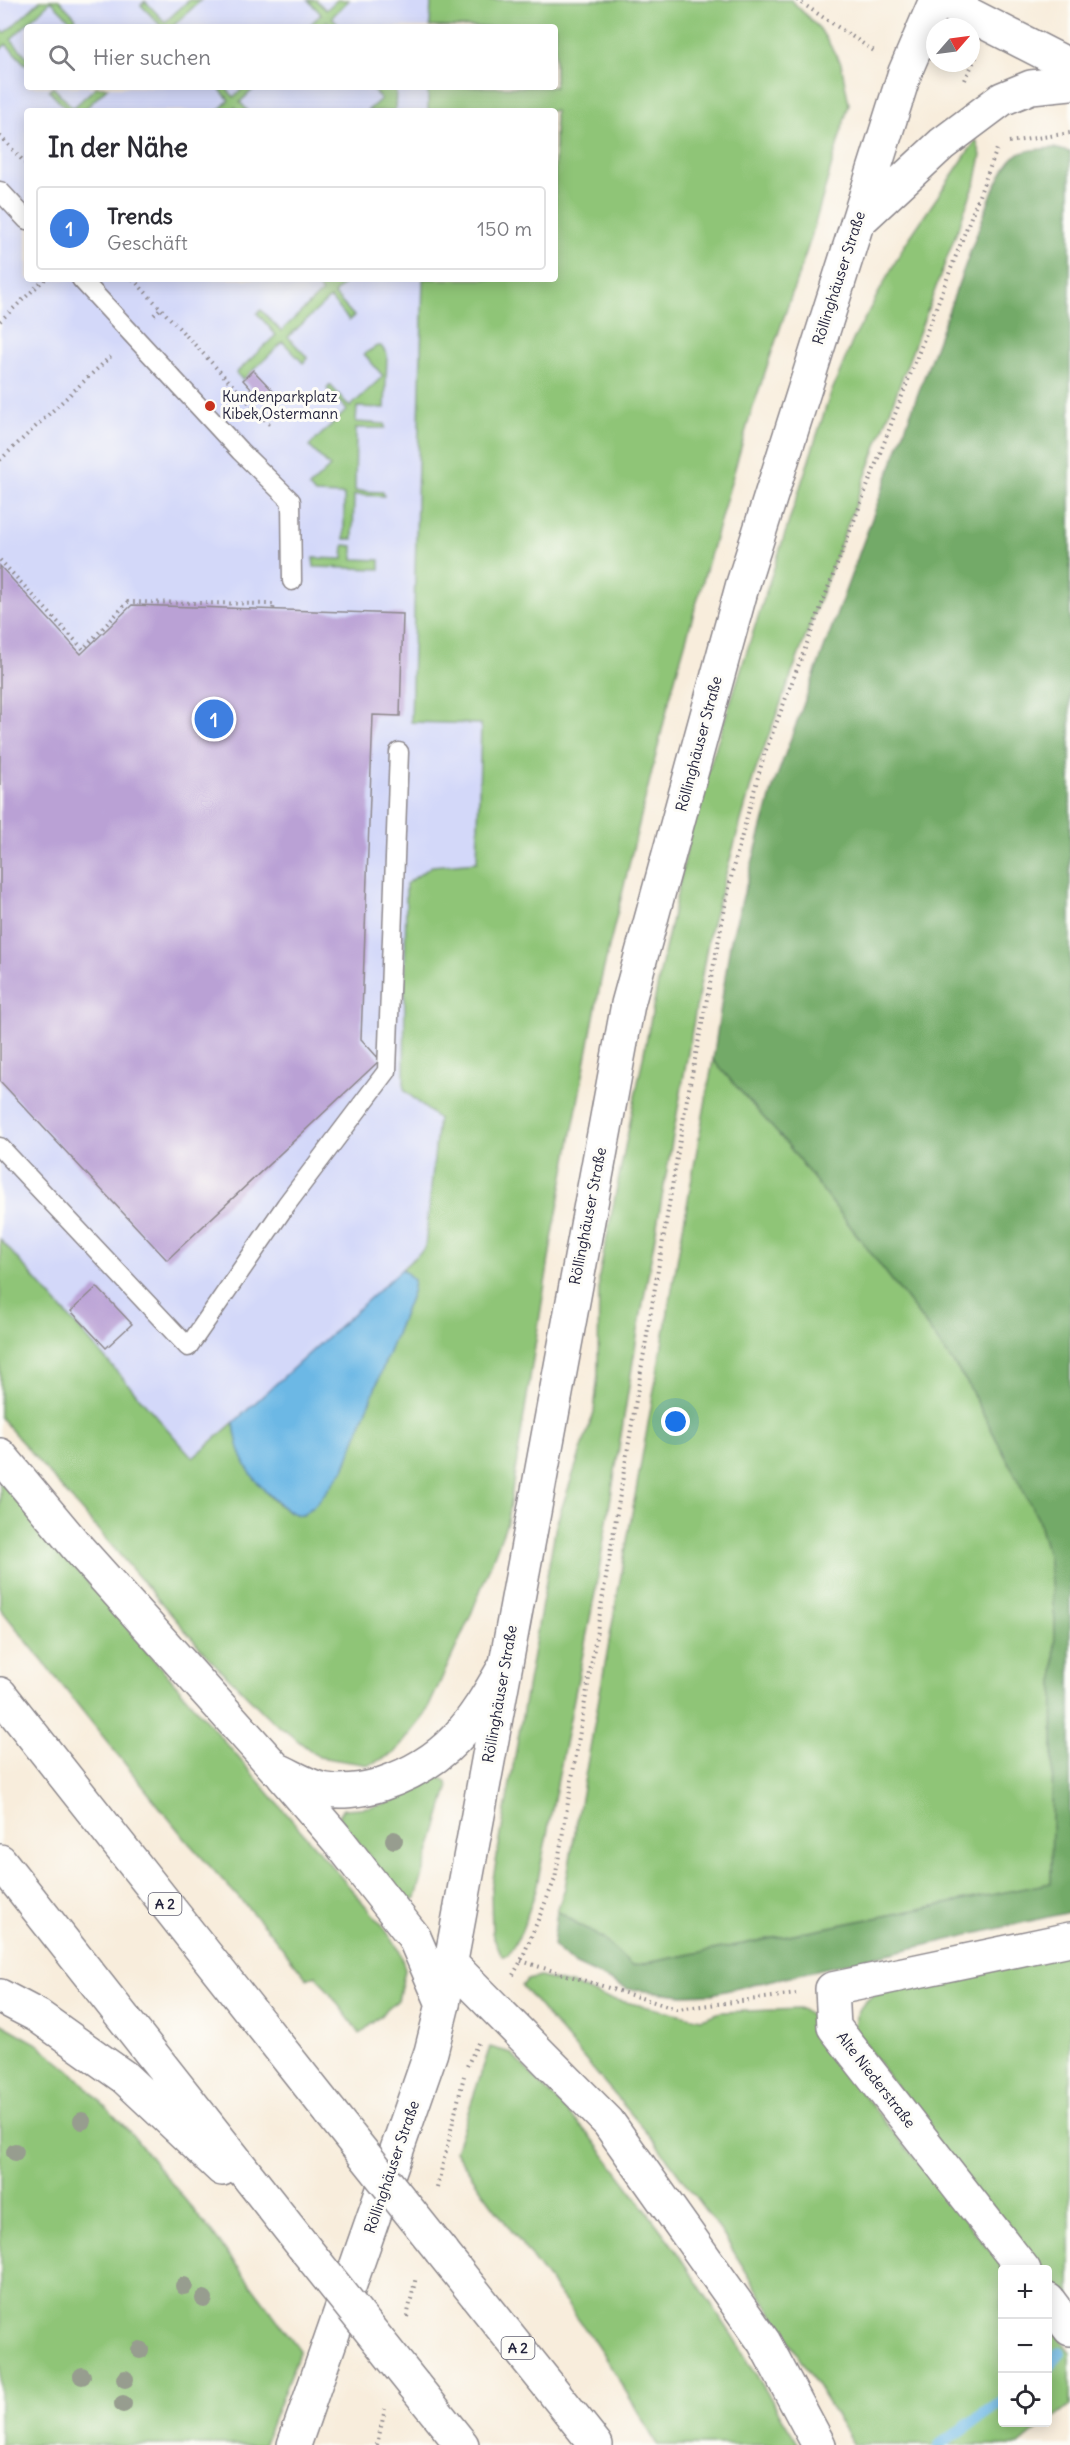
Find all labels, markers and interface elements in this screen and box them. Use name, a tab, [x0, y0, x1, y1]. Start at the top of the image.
north arrow	[926, 18, 980, 72]
search box	[24, 24, 558, 90]
icon: search	[45, 41, 78, 74]
text: Hier suchen	[93, 43, 211, 71]
text: In der Nähe	[48, 131, 188, 164]
text: Trends	[107, 202, 173, 230]
street label: Röllinghäuser Straße	[808, 209, 869, 347]
text: 1	[66, 216, 73, 241]
text: 150 m	[477, 216, 532, 241]
text: Geschäft	[107, 230, 188, 255]
place label: Kundenparkplatz Kibek,Ostermann	[222, 387, 339, 423]
marker: Kundenparkplatz Kibek,Ostermann	[203, 399, 217, 413]
street label: Röllinghäuser Straße	[671, 674, 726, 814]
pin: 1	[194, 696, 234, 742]
street label: Röllinghäuser Straße	[565, 1146, 610, 1286]
your location	[661, 1407, 690, 1436]
street label: Röllinghäuser Straße	[478, 1624, 521, 1764]
road number: A 2	[148, 1893, 182, 1915]
street label: Alte Niederstraße	[833, 2028, 920, 2132]
street label: Röllinghäuser Straße	[360, 2098, 423, 2236]
map controls	[998, 2265, 1052, 2427]
button: +	[998, 2265, 1052, 2319]
button: −	[998, 2319, 1052, 2373]
road number: A 2	[502, 2337, 534, 2359]
button: locate	[998, 2373, 1052, 2427]

